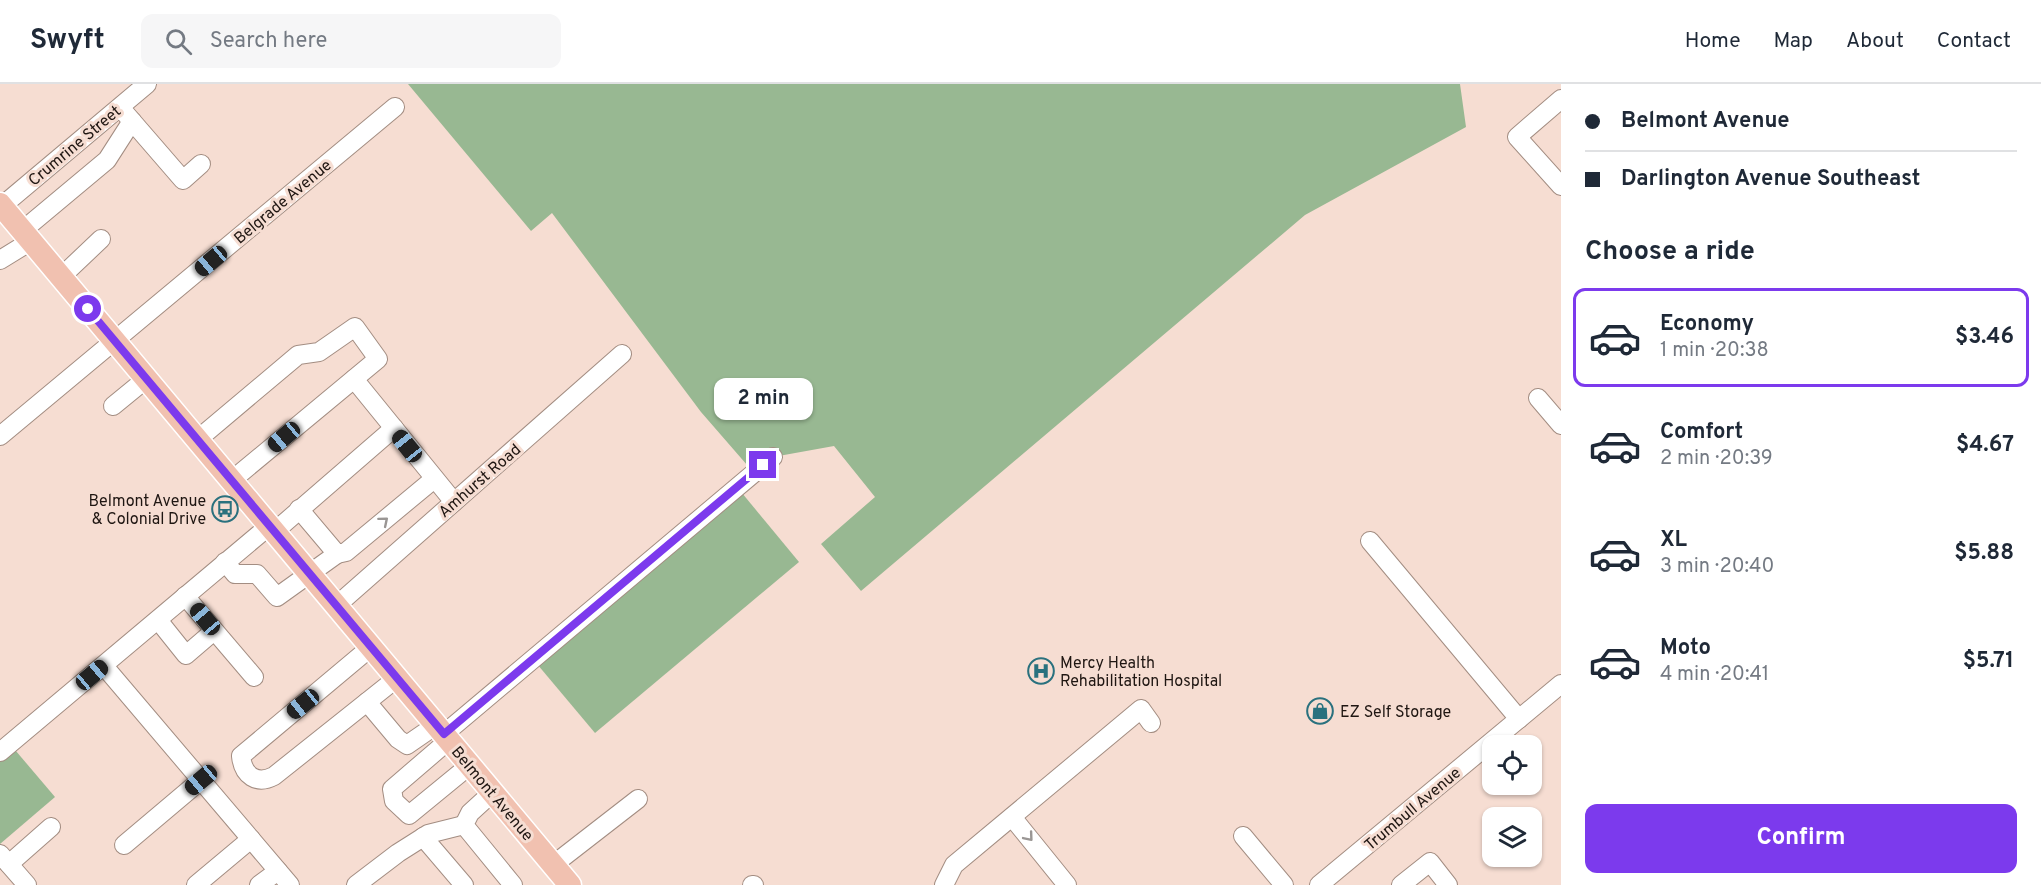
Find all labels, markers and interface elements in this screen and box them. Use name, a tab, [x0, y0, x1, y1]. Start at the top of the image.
search box	[141, 14, 561, 68]
text: Swyft	[30, 23, 105, 59]
icon: search	[162, 25, 195, 58]
text: Search here	[210, 28, 327, 55]
text: Home	[1685, 28, 1741, 55]
text: Map	[1774, 28, 1813, 55]
text: About	[1846, 28, 1904, 55]
text: Contact	[1937, 28, 2011, 55]
street label: Crumrine Street	[25, 102, 126, 191]
text: Belmont Avenue	[1621, 108, 1790, 135]
street label: Belgrade Avenue	[230, 156, 336, 249]
text: Darlington Avenue Southeast	[1621, 166, 1920, 193]
text: Choose a ride	[1585, 235, 1755, 269]
car	[191, 243, 231, 279]
route start	[74, 295, 101, 322]
icon: car	[1588, 311, 1642, 365]
text: Economy	[1660, 311, 1754, 338]
text: $3.46	[1955, 324, 2014, 351]
text: 1 min · 20:38	[1660, 338, 1769, 364]
callout: 2 min	[714, 378, 813, 420]
text: 2 min	[737, 386, 790, 412]
car	[264, 419, 304, 455]
icon: car	[1588, 419, 1642, 473]
text: Comfort	[1660, 419, 1743, 446]
car	[389, 426, 425, 466]
text: $4.67	[1956, 432, 2014, 459]
street label: Amhurst Road	[435, 440, 526, 523]
text: 2 min · 20:39	[1660, 446, 1773, 472]
route end	[749, 451, 776, 478]
place label: Belmont Avenue & Colonial Drive	[88, 492, 206, 530]
bus stop icon: Belmont Avenue & Colonial Drive	[210, 494, 240, 524]
one-way arrow	[377, 518, 388, 529]
icon: car	[1588, 527, 1642, 581]
text: XL	[1660, 527, 1687, 554]
text: $5.88	[1954, 540, 2014, 567]
text: 3 min · 20:40	[1660, 554, 1774, 580]
car	[187, 599, 223, 639]
icon: car	[1588, 635, 1642, 689]
text: Moto	[1660, 635, 1711, 662]
text: $5.71	[1963, 648, 2014, 675]
place label: Mercy Health Rehabilitation Hospital	[1060, 654, 1222, 692]
hospital icon: Mercy Health Rehabilitation Hospital	[1026, 656, 1056, 686]
car	[72, 657, 112, 693]
text: 4 min · 20:41	[1660, 662, 1769, 688]
car	[283, 686, 323, 722]
shop icon: EZ Self Storage	[1305, 696, 1335, 726]
place label: EZ Self Storage	[1340, 703, 1451, 723]
map controls	[1482, 735, 1542, 867]
button: locate	[1482, 735, 1542, 795]
street label: Belmont Avenue	[446, 743, 537, 846]
car	[181, 762, 221, 798]
street label: Trumbull Avenue	[1361, 763, 1466, 856]
button: Confirm	[1585, 804, 2017, 873]
button: layers	[1482, 807, 1542, 867]
one-way arrow	[1022, 830, 1033, 841]

